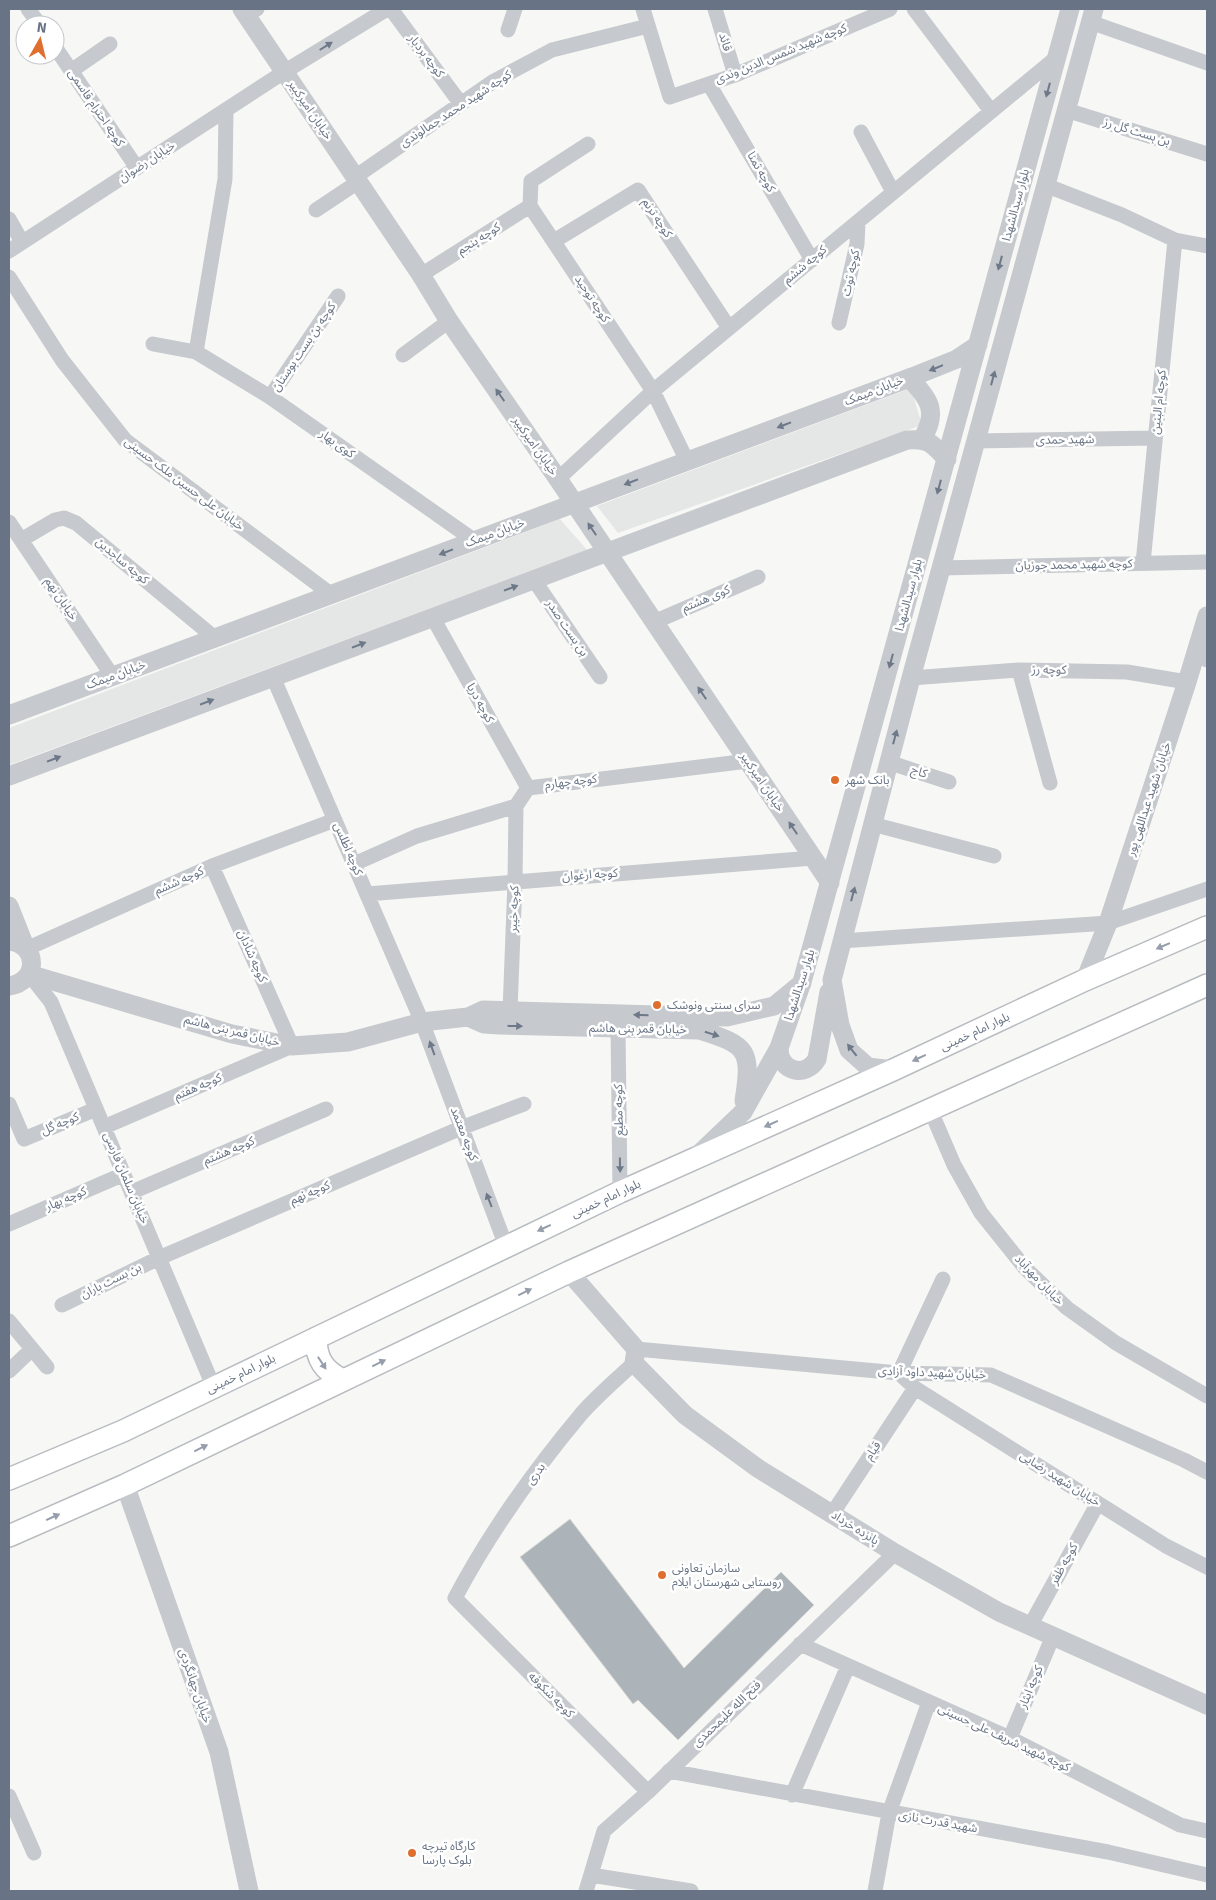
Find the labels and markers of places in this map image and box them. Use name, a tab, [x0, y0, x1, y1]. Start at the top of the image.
place label: بانک شهر	[844, 773, 890, 788]
marker: بانک شهر	[829, 774, 841, 786]
place label: سرای سنتی ونوشک	[667, 998, 760, 1013]
marker: سرای سنتی ونوشک	[651, 999, 663, 1011]
place label: سازمان تعاونی روستایی شهرستان ایلام	[672, 1561, 782, 1591]
marker: سازمان تعاونی روستایی شهرستان ایلام	[656, 1569, 668, 1581]
place label: کارگاه تیرچه بلوک پارسا	[422, 1839, 477, 1868]
marker: کارگاه تیرچه بلوک پارسا	[406, 1847, 418, 1859]

